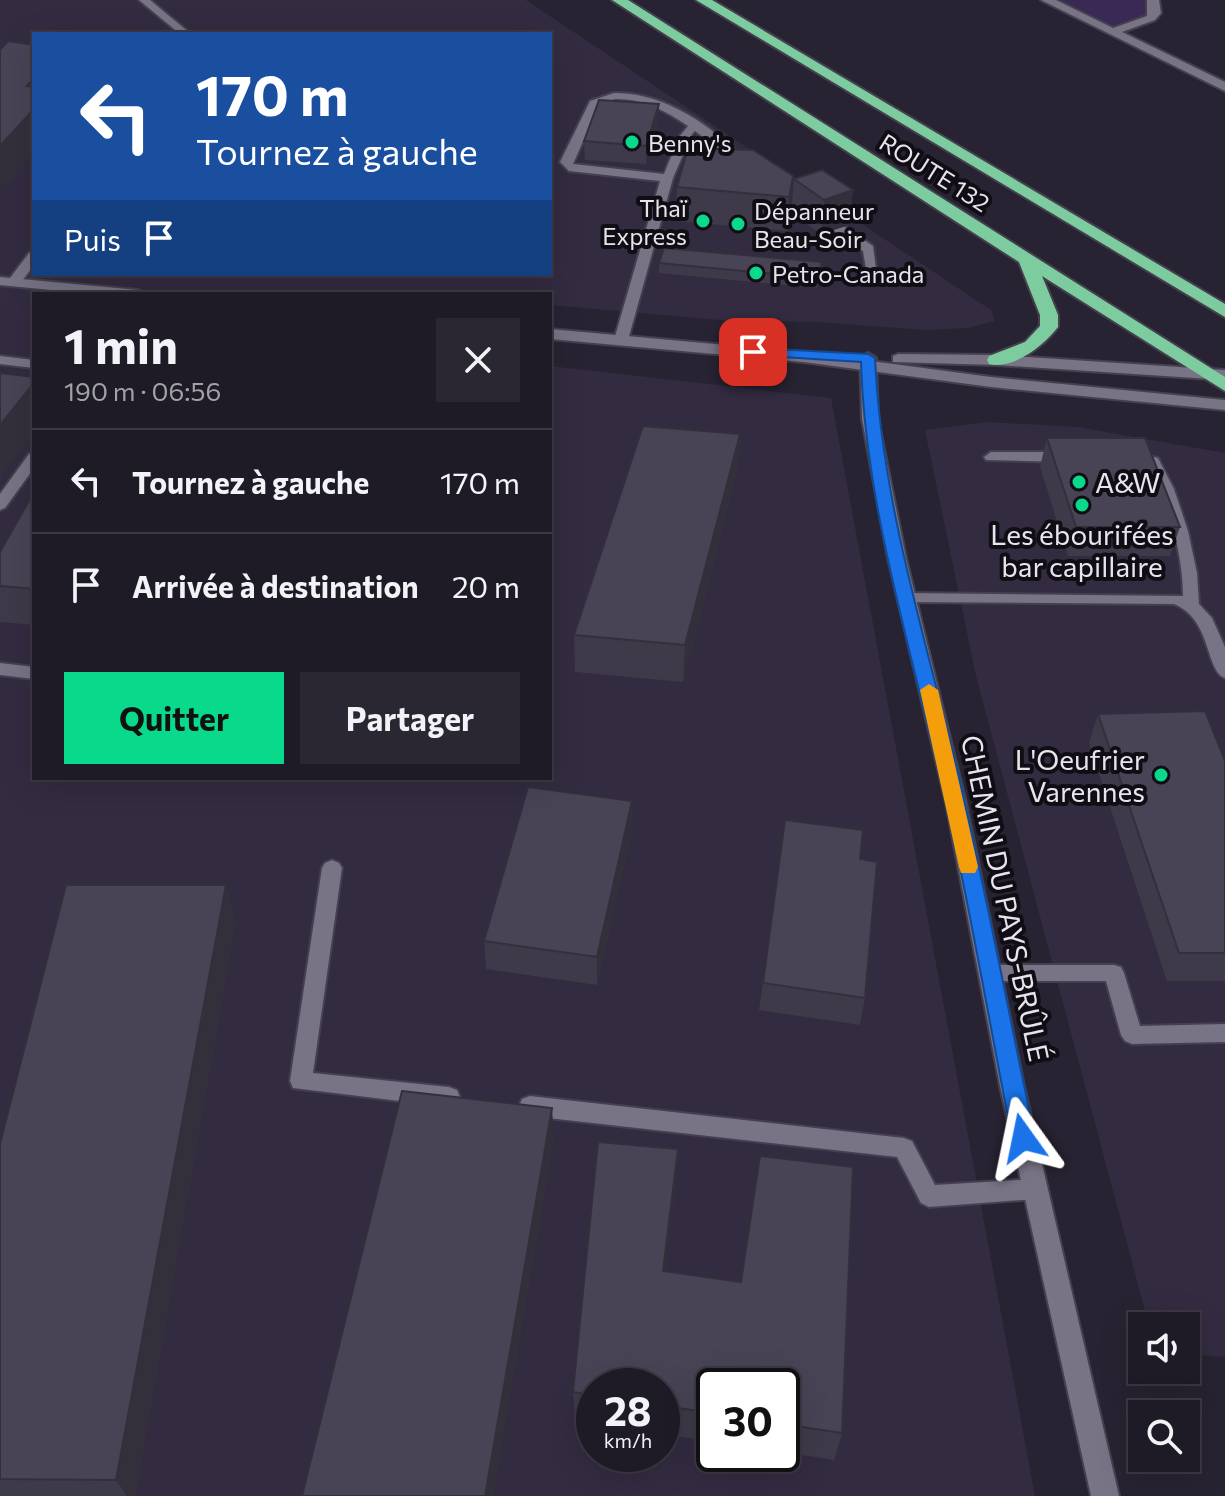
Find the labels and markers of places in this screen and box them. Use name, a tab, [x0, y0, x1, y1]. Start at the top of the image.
place label: Benny's	[648, 128, 732, 157]
marker: Benny's	[623, 133, 641, 151]
place label: Thaï Express	[602, 193, 688, 250]
place label: Dépanneur Beau-Soir	[754, 196, 875, 253]
marker: Thaï Express	[694, 212, 712, 230]
marker: Dépanneur Beau-Soir	[729, 215, 747, 233]
place label: Petro-Canada	[772, 259, 924, 288]
marker: Petro-Canada	[747, 264, 765, 282]
pin	[719, 318, 787, 386]
place label: A&W	[1095, 465, 1161, 499]
marker: A&W	[1070, 473, 1088, 491]
marker: Les ébourifées bar capillaire	[1073, 496, 1091, 514]
place label: Les ébourifées bar capillaire	[990, 517, 1174, 583]
place label: L'Oeufrier Varennes	[1015, 742, 1145, 808]
marker: L'Oeufrier Varennes	[1152, 766, 1170, 784]

